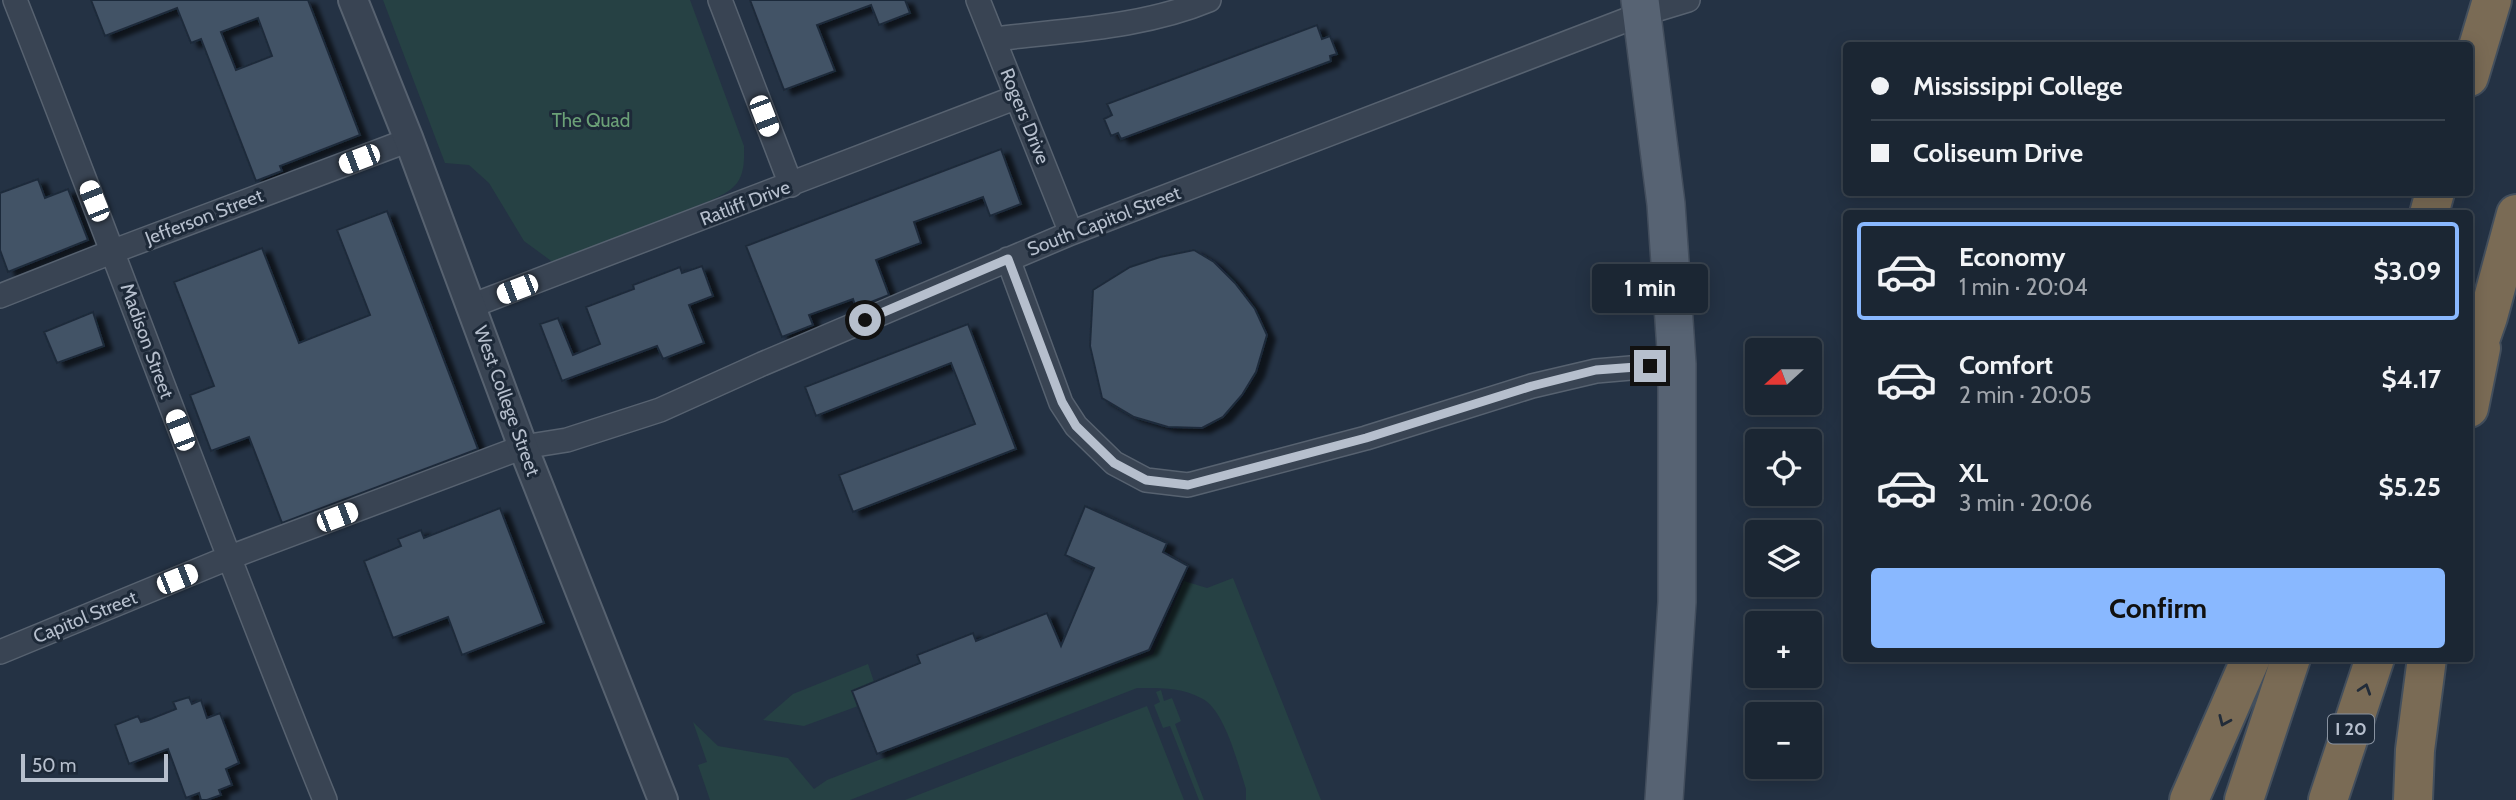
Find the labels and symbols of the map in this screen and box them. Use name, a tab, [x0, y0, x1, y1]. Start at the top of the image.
street label: Rogers Drive	[995, 65, 1055, 168]
car	[747, 93, 782, 139]
park label: The Quad	[552, 109, 630, 132]
car	[336, 142, 383, 176]
street label: Ratliff Drive	[697, 175, 794, 231]
car	[77, 178, 112, 224]
street label: South Capitol Street	[1024, 181, 1184, 261]
street label: Jefferson Street	[141, 184, 267, 250]
callout: 1 min	[1592, 264, 1708, 314]
car	[494, 272, 541, 306]
street label: Madison Street	[115, 280, 179, 402]
route start	[849, 304, 881, 336]
street label: West College Street	[469, 323, 545, 480]
north arrow	[1745, 338, 1822, 415]
route end	[1634, 350, 1666, 382]
car	[163, 407, 198, 453]
car	[314, 500, 361, 534]
car	[154, 561, 201, 597]
street label: Capitol Street	[30, 586, 141, 648]
one-way arrow	[2357, 683, 2371, 695]
one-way arrow	[2218, 713, 2232, 726]
road number: I 20	[2328, 714, 2374, 744]
scale bar	[21, 751, 168, 783]

